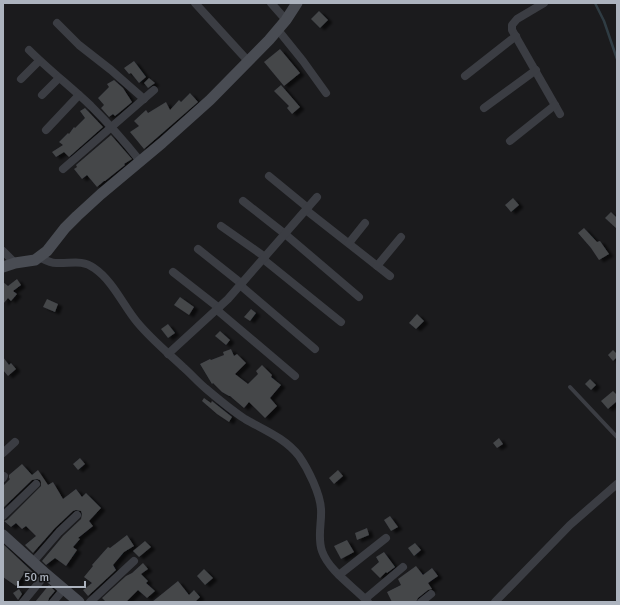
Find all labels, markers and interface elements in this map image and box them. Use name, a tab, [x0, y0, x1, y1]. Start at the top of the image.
scale bar	[18, 563, 85, 589]
text: 50 m	[24, 570, 49, 585]

